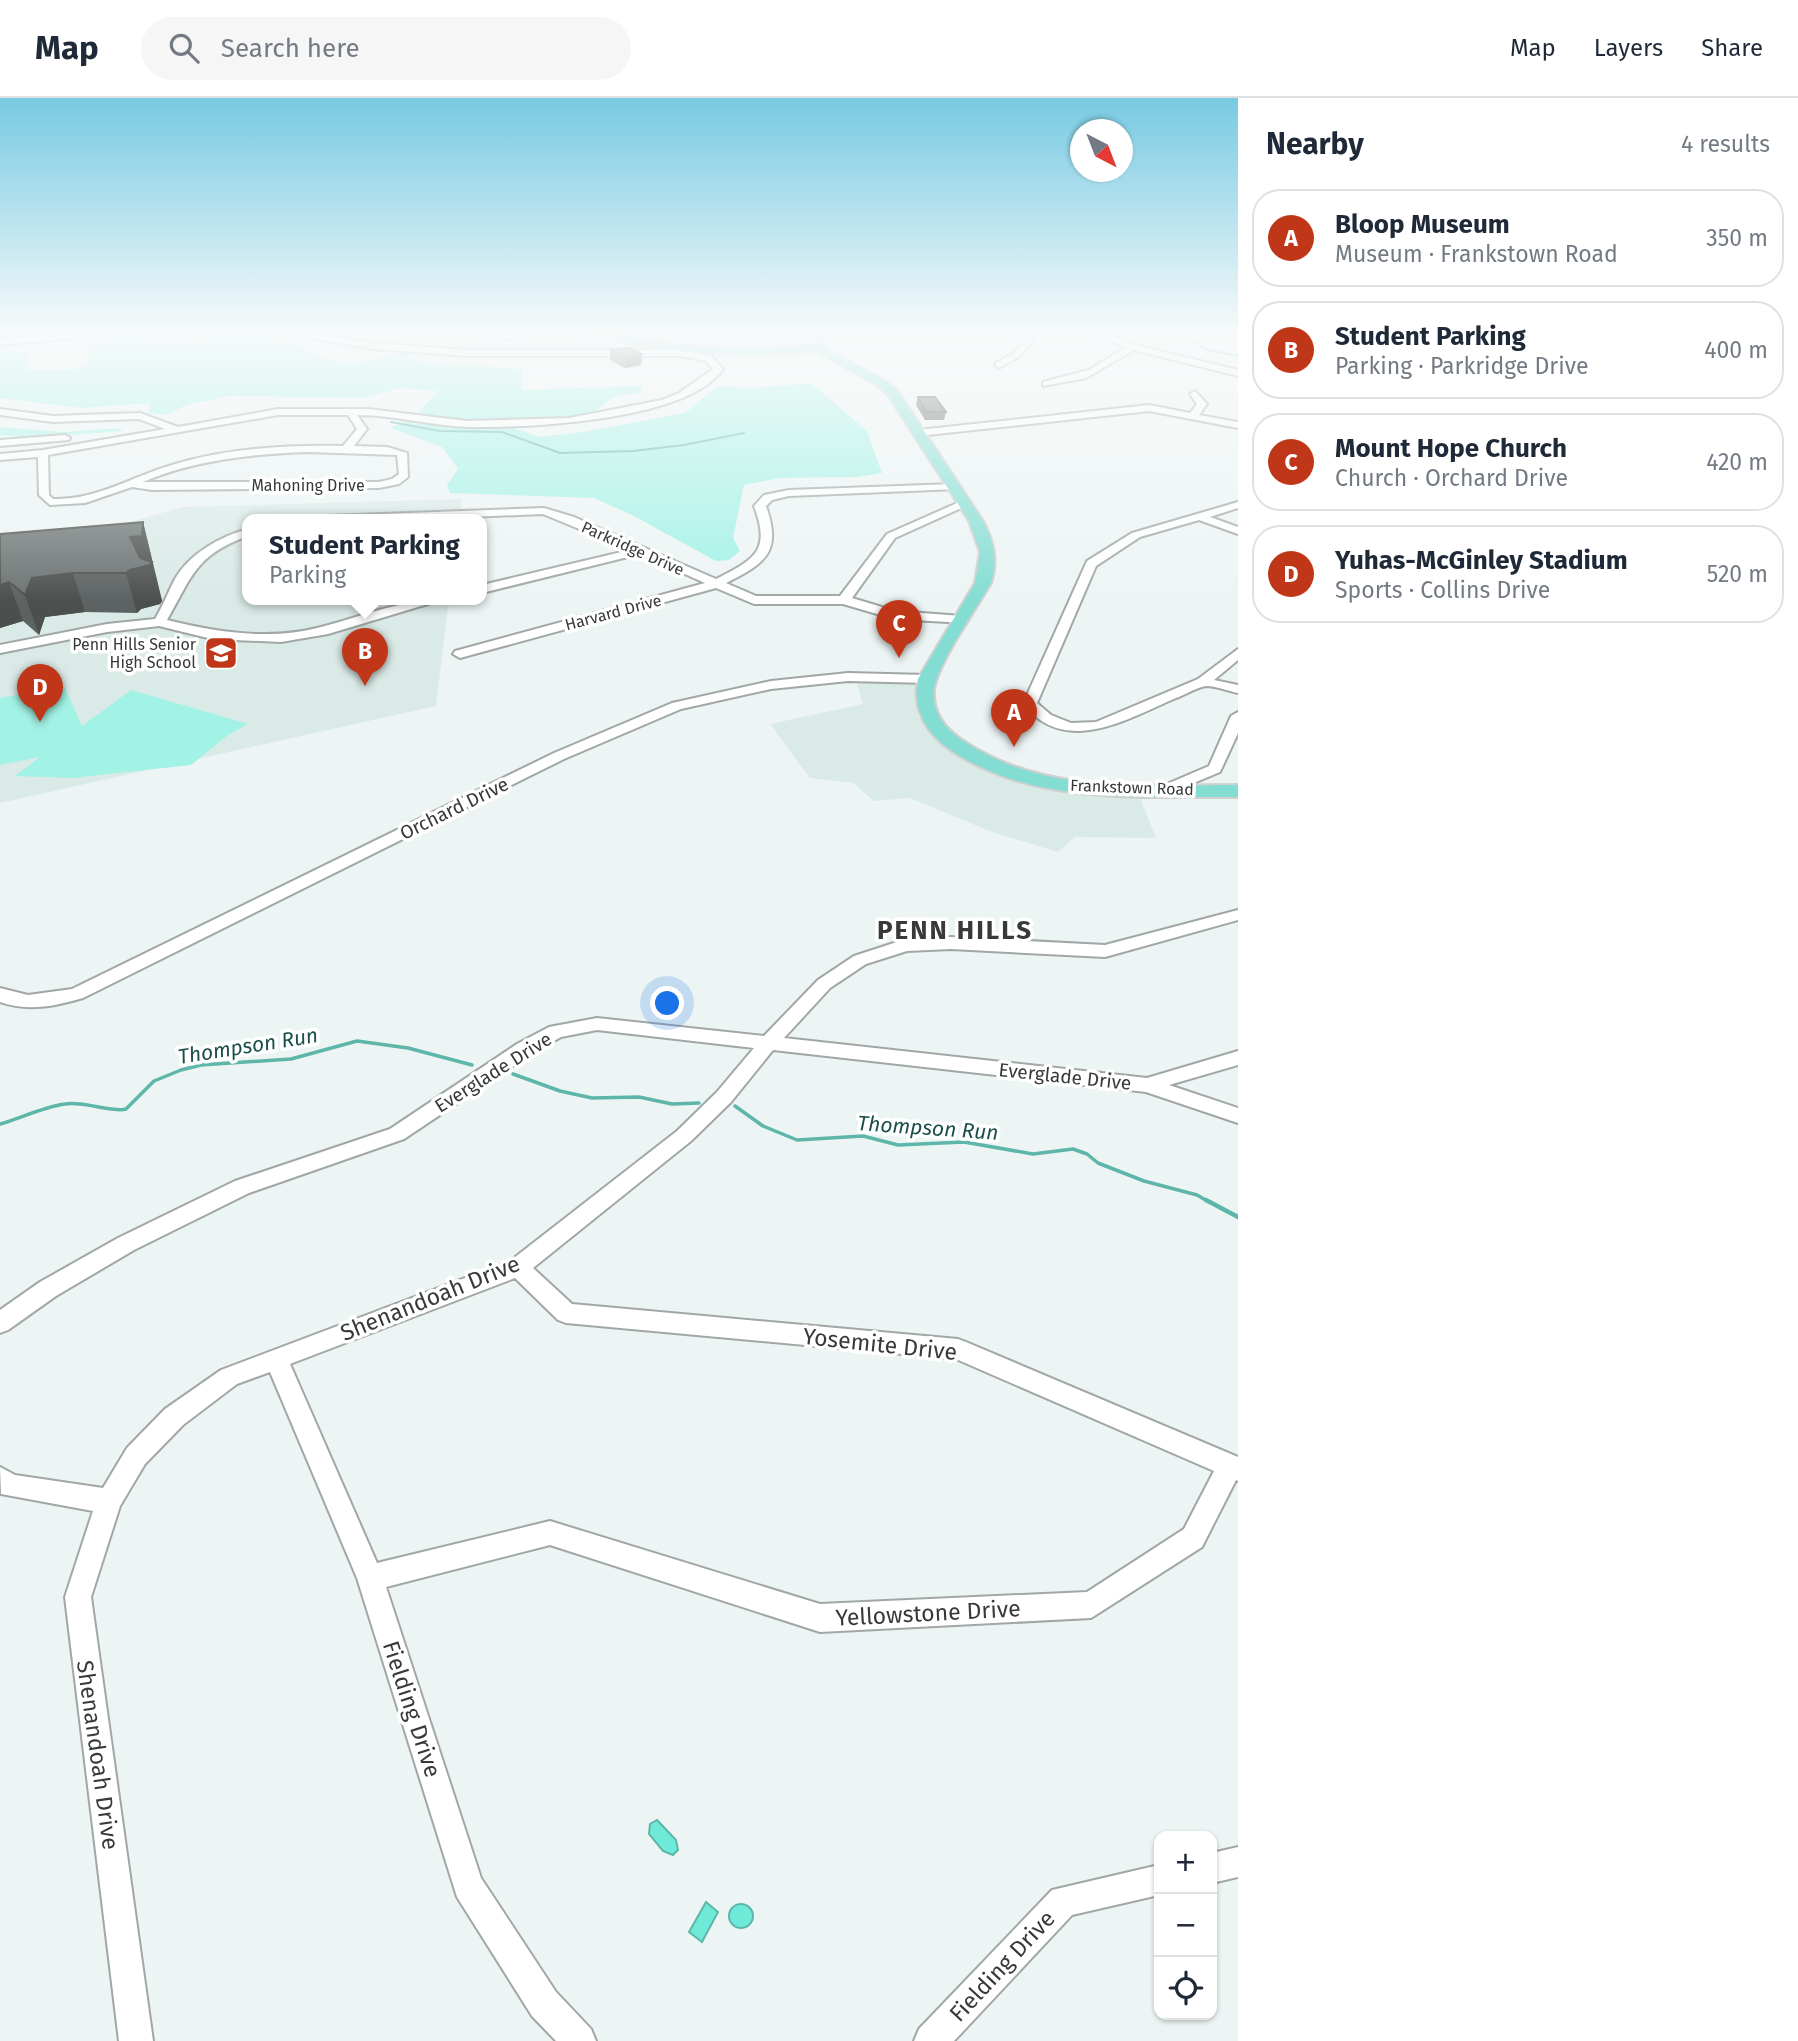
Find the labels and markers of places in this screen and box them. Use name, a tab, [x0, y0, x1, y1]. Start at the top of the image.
pin: C	[876, 600, 922, 658]
pin: B	[342, 628, 388, 686]
school or university icon: Penn Hills Senior High School	[202, 634, 240, 672]
place label: Penn Hills Senior High School	[72, 635, 197, 672]
pin: D	[17, 664, 63, 722]
pin: A	[991, 689, 1037, 747]

